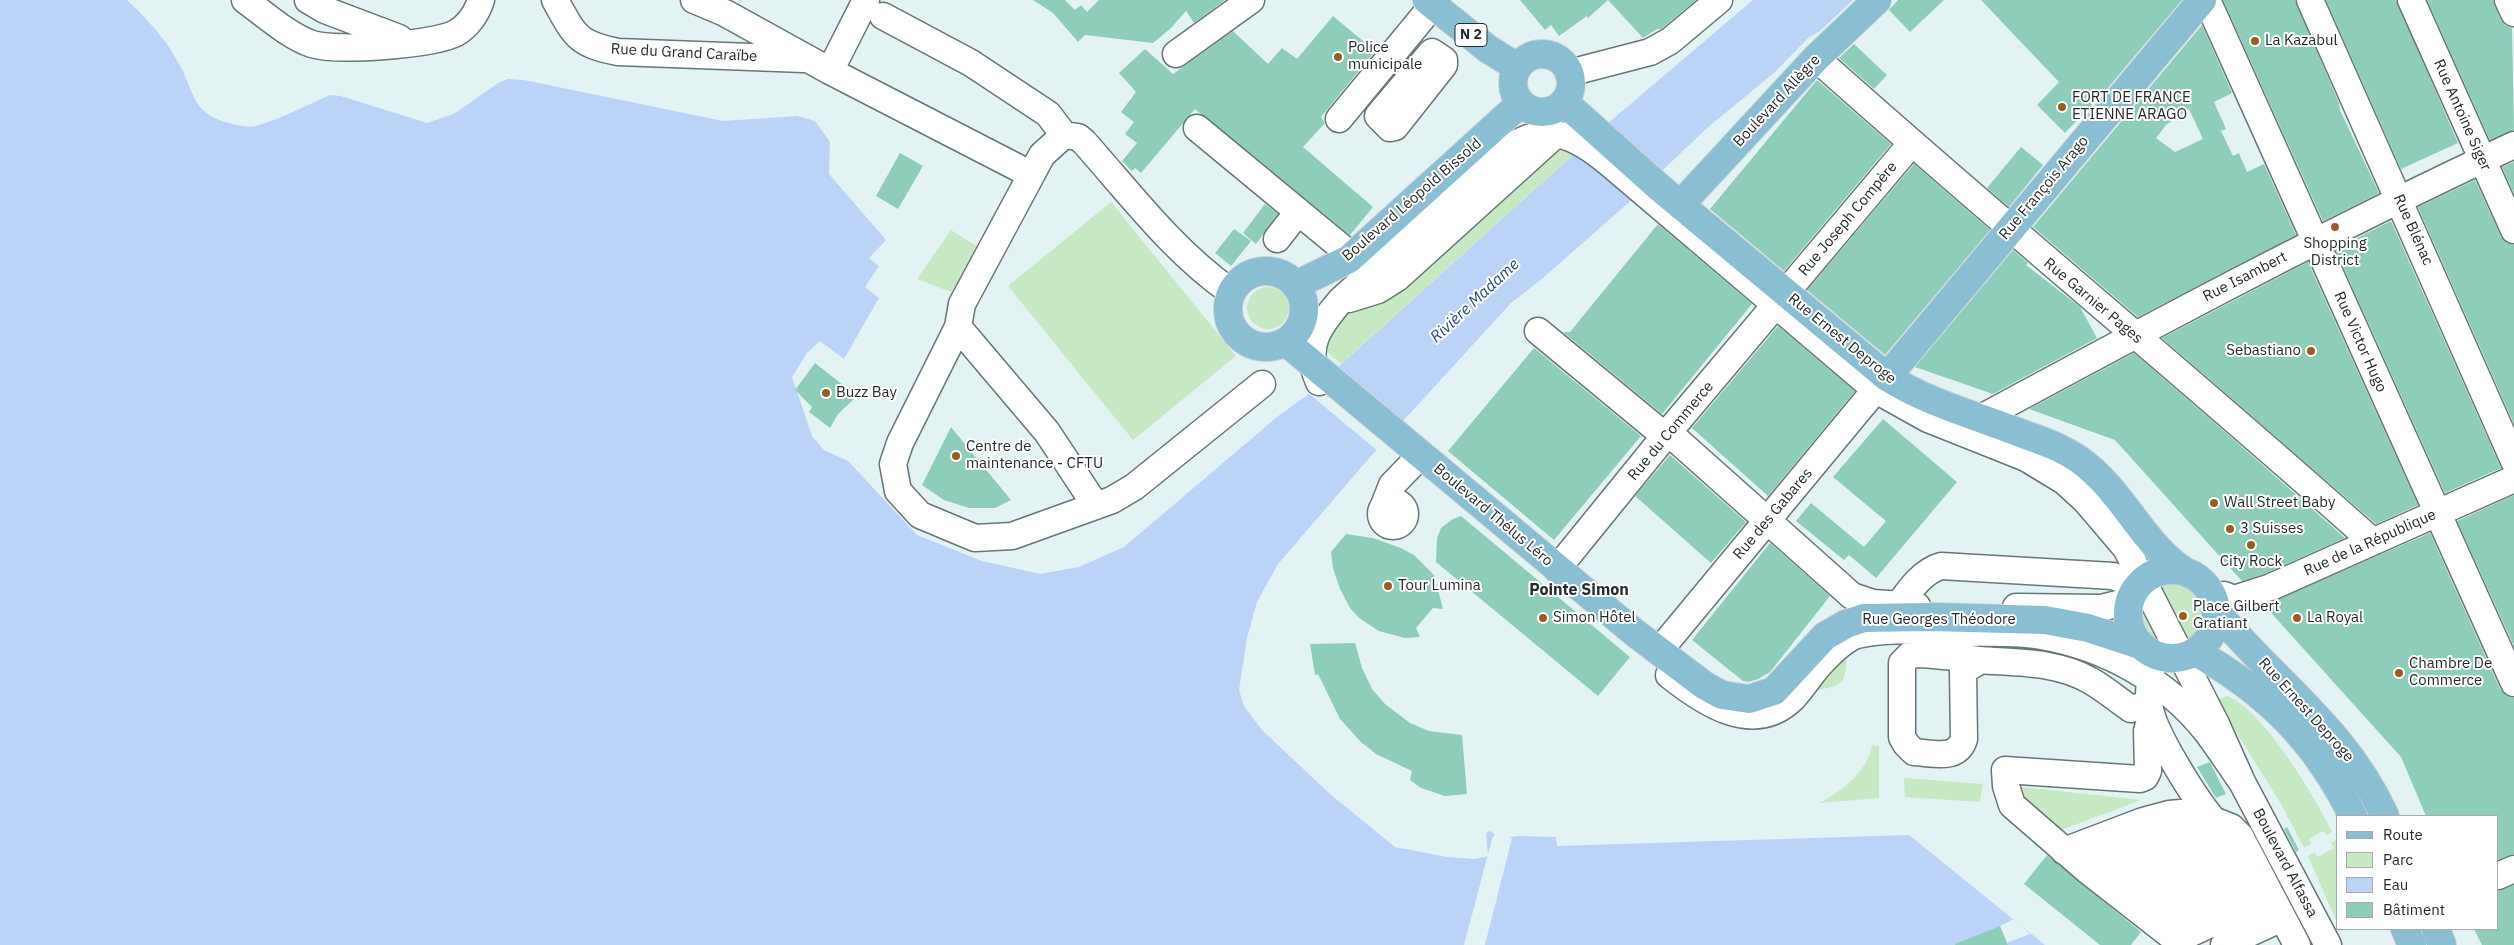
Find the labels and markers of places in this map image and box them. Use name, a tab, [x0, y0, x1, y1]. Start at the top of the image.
place label: La Kazabul	[2265, 32, 2338, 50]
marker: La Kazabul	[2249, 35, 2261, 47]
place label: Police municipale	[1348, 39, 1422, 74]
marker: Police municipale	[1332, 51, 1344, 63]
place label: FORT DE FRANCE ETIENNE ARAGO	[2072, 89, 2191, 124]
marker: FORT DE FRANCE ETIENNE ARAGO	[2056, 101, 2068, 113]
marker: Shopping District	[2329, 221, 2341, 233]
place label: Shopping District	[2303, 235, 2367, 270]
place label: Sebastiano	[2226, 342, 2301, 360]
marker: Sebastiano	[2305, 345, 2317, 357]
place label: Buzz Bay	[836, 384, 897, 402]
marker: Buzz Bay	[820, 387, 832, 399]
place label: Centre de maintenance - CFTU	[966, 438, 1103, 473]
marker: Centre de maintenance - CFTU	[950, 450, 962, 462]
place label: Wall Street Baby	[2224, 494, 2335, 512]
marker: Wall Street Baby	[2208, 497, 2220, 509]
place label: 3 Suisses	[2240, 520, 2304, 538]
marker: 3 Suisses	[2224, 523, 2236, 535]
marker: City Rock	[2245, 539, 2257, 551]
place label: City Rock	[2220, 553, 2282, 571]
place label: Tour Lumina	[1398, 577, 1481, 595]
marker: Tour Lumina	[1382, 580, 1394, 592]
place label: Place Gilbert Gratiant	[2193, 598, 2279, 633]
place label: Simon Hôtel	[1553, 609, 1636, 627]
place label: La Royal	[2307, 609, 2363, 627]
marker: Place Gilbert Gratiant	[2177, 610, 2189, 622]
marker: Simon Hôtel	[1537, 612, 1549, 624]
marker: La Royal	[2291, 612, 2303, 624]
place label: Chambre De Commerce	[2409, 655, 2492, 690]
marker: Chambre De Commerce	[2393, 667, 2405, 679]

